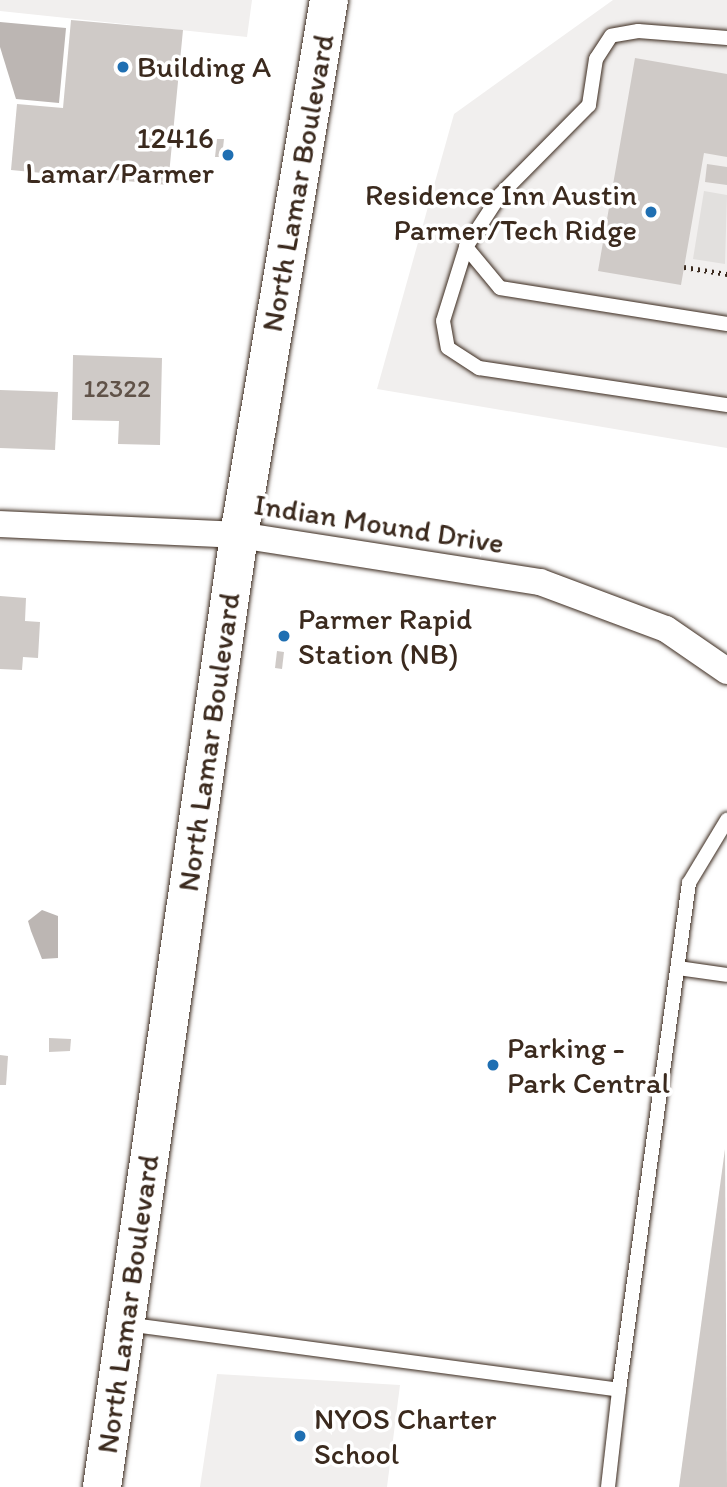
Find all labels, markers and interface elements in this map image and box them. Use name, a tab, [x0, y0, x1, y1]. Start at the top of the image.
street label: North Lamar Boulevard	[254, 31, 342, 335]
place label: Building A	[137, 49, 271, 85]
marker: Building A	[115, 59, 131, 75]
place label: 12416 Lamar/Parmer	[25, 120, 214, 190]
marker: 12416 Lamar/Parmer	[220, 147, 236, 163]
place label: Residence Inn Austin Parmer/Tech Ridge	[365, 177, 637, 247]
marker: Residence Inn Austin Parmer/Tech Ridge	[643, 204, 659, 220]
house number: 12322	[83, 373, 151, 405]
street label: Indian Mound Drive	[251, 486, 507, 562]
street label: North Lamar Boulevard	[170, 590, 248, 894]
place label: Parmer Rapid Station (NB)	[298, 601, 472, 672]
marker: Parmer Rapid Station (NB)	[276, 628, 292, 644]
place label: Parking - Park Central	[507, 1030, 670, 1100]
marker: Parking - Park Central	[485, 1057, 501, 1073]
street label: North Lamar Boulevard	[89, 1152, 167, 1456]
place label: NYOS Charter School	[314, 1401, 496, 1472]
marker: NYOS Charter School	[292, 1428, 308, 1444]

